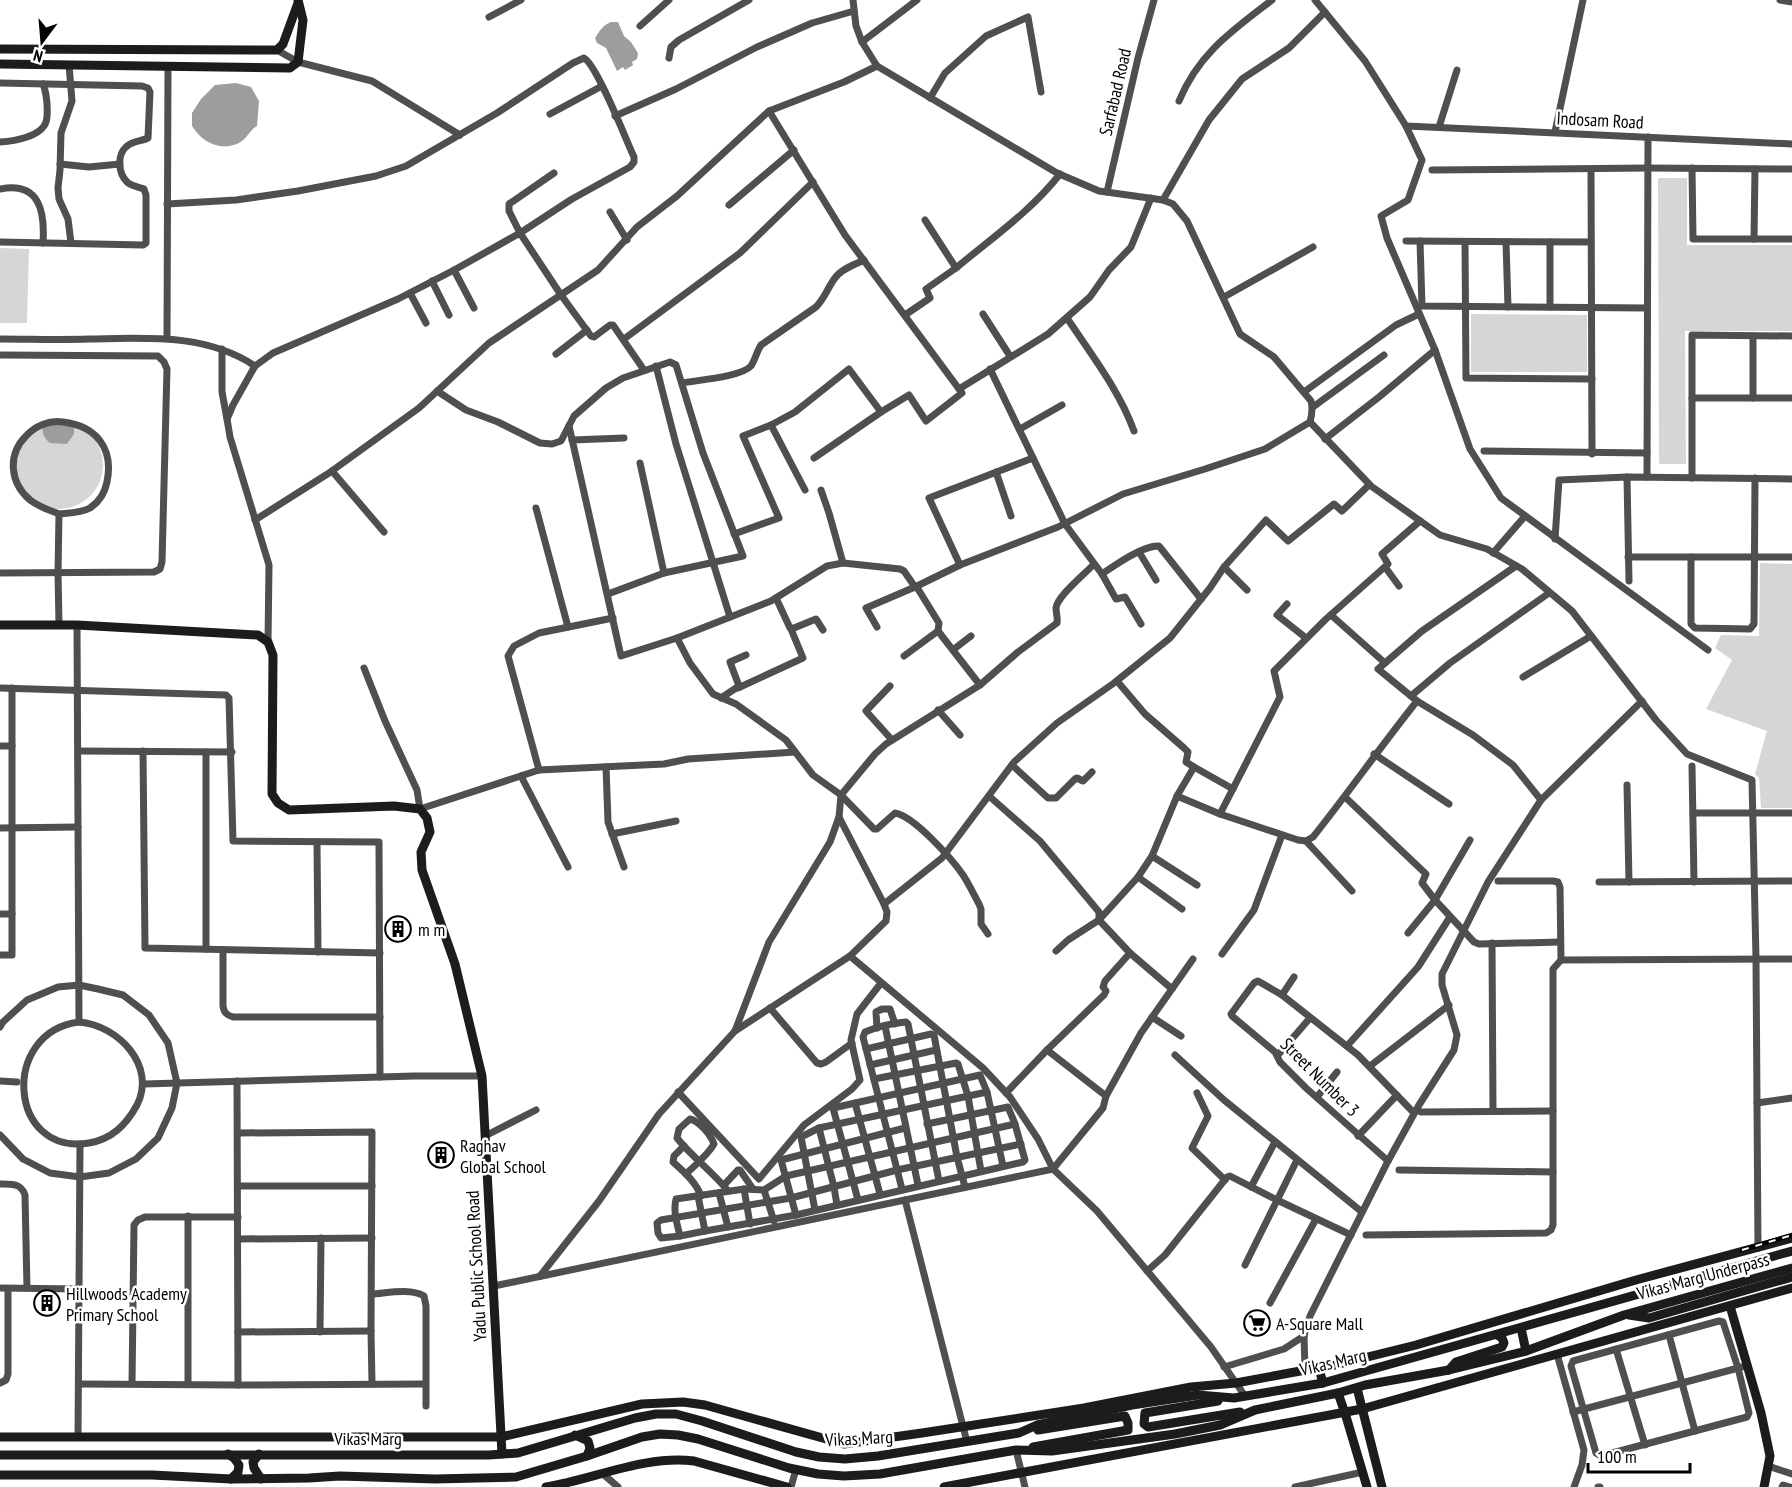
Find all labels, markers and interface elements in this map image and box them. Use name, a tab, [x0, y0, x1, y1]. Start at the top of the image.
north arrow	[12, 12, 72, 72]
text: N	[31, 46, 45, 67]
street label: Sarfabad Road	[1094, 46, 1136, 138]
street label: Indosam Road	[1556, 106, 1644, 134]
building icon: m m	[383, 914, 413, 944]
place label: m m	[418, 918, 445, 941]
street label: Street Number 3	[1276, 1033, 1364, 1121]
place label: Raghav Global School	[460, 1134, 546, 1178]
building icon: Raghav Global School	[426, 1140, 456, 1170]
street label: Yadu Public School Road	[461, 1190, 491, 1342]
street label: Vikas Marg Underpass	[1633, 1247, 1772, 1305]
place label: Hillwoods Academy Primary School	[66, 1282, 187, 1326]
building icon: Hillwoods Academy Primary School	[32, 1288, 62, 1318]
supermarket icon: A-Square Mall	[1242, 1308, 1272, 1338]
place label: A-Square Mall	[1276, 1312, 1364, 1335]
street label: Vikas Marg	[1296, 1343, 1369, 1381]
street label: Vikas Marg	[824, 1425, 893, 1451]
street label: Vikas Marg	[333, 1427, 402, 1450]
scale bar	[1588, 1436, 1690, 1474]
text: 100 m	[1597, 1445, 1637, 1468]

